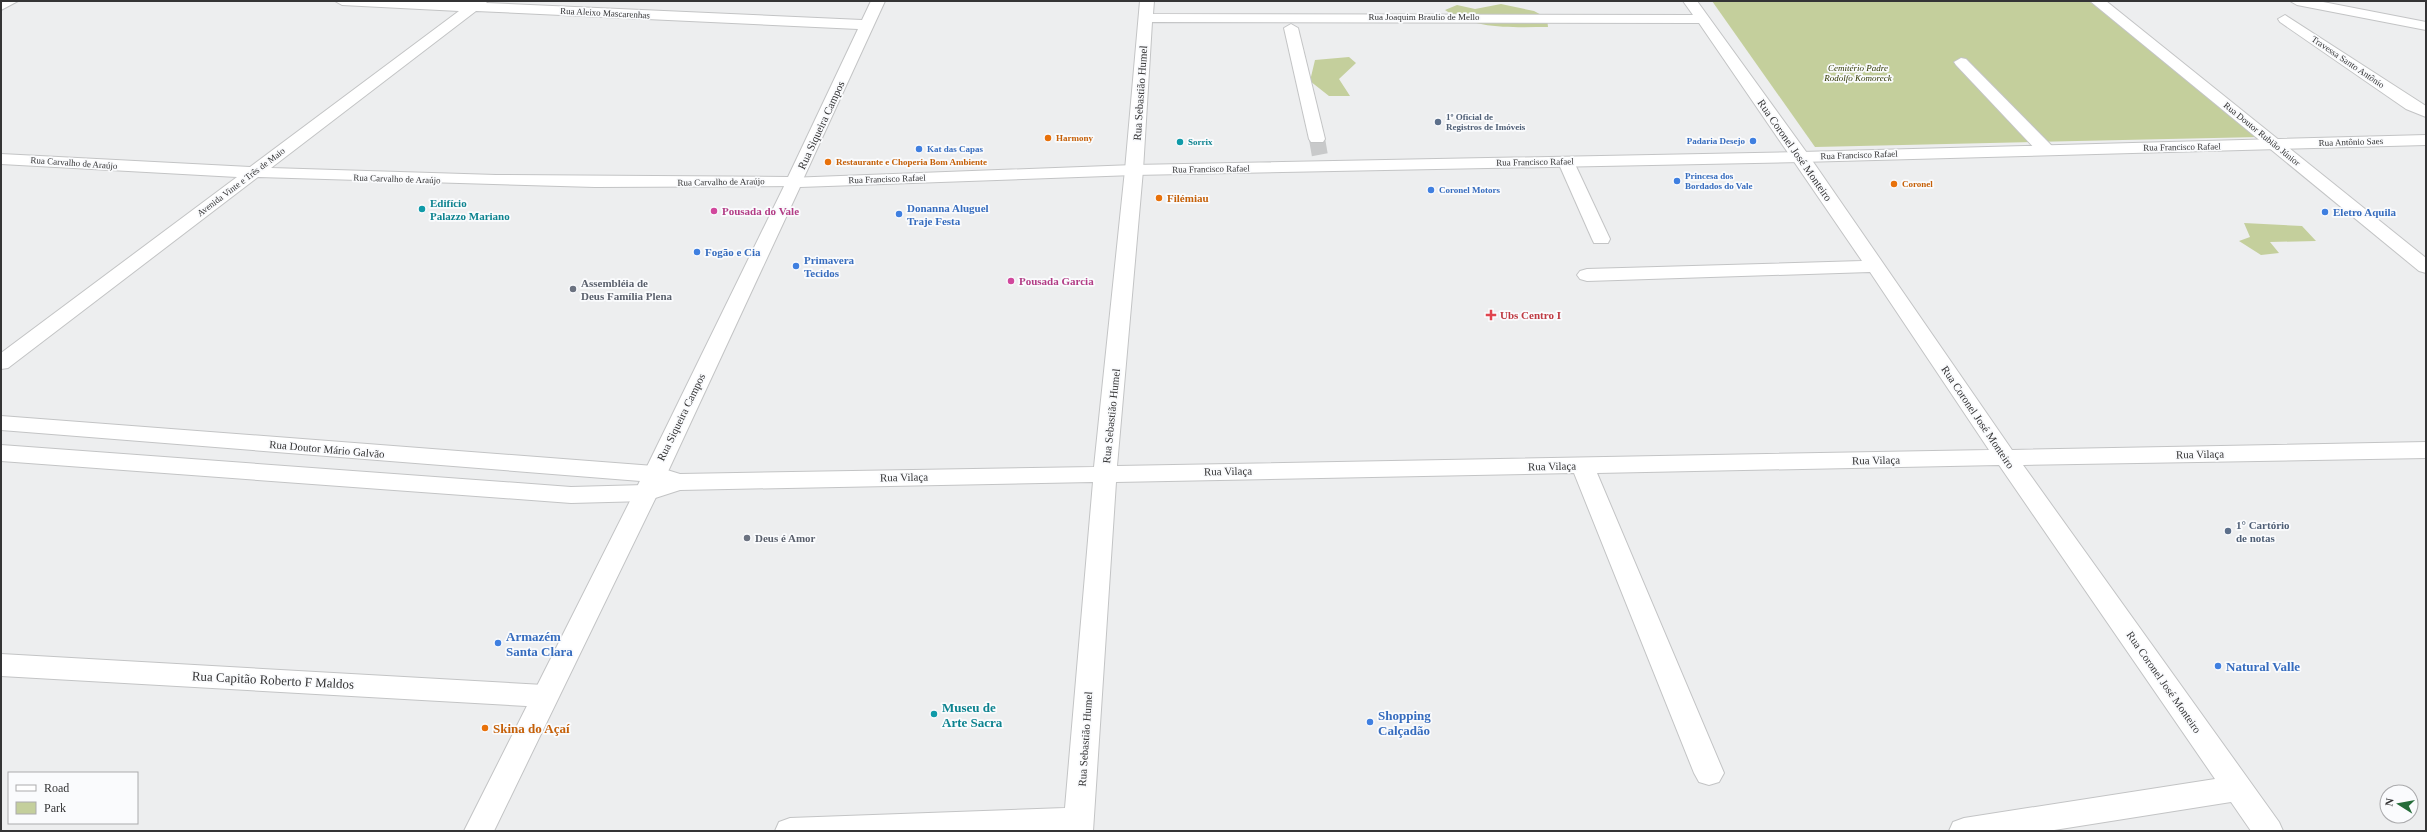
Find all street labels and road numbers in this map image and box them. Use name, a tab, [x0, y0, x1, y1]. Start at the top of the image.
street label: Rua Aleixo Mascarenhas	[560, 6, 651, 20]
street label: Rua Joaquim Braulio de Mello	[1369, 12, 1480, 22]
street label: Travessa Santo Antônio	[2310, 34, 2387, 90]
street label: Rua Sebastião Humel	[1131, 45, 1149, 141]
street label: Rua Siqueira Campos	[795, 79, 847, 171]
street label: Rua Coronel José Monteiro	[1755, 97, 1835, 204]
street label: Rua Doutor Rubião Júnior	[2222, 100, 2302, 168]
street label: Rua Antônio Saes	[2319, 136, 2384, 148]
street label: Rua Francisco Rafael	[2143, 141, 2221, 153]
street label: Avenida Vinte e Três de Maio	[195, 145, 287, 218]
street label: Rua Francisco Rafael	[1820, 149, 1898, 161]
street label: Rua Carvalho de Araújo	[30, 155, 118, 171]
street label: Rua Francisco Rafael	[1496, 156, 1574, 168]
street label: Rua Francisco Rafael	[1172, 163, 1250, 175]
street label: Rua Carvalho de Araújo	[353, 172, 441, 186]
street label: Rua Francisco Rafael	[848, 173, 926, 185]
street label: Rua Carvalho de Araújo	[677, 176, 765, 188]
street label: Rua Coronel José Monteiro	[1939, 363, 2017, 471]
street label: Rua Sebastião Humel	[1100, 368, 1122, 464]
street label: Rua Siqueira Campos	[655, 371, 707, 463]
street label: Rua Doutor Mário Galvão	[269, 438, 386, 460]
street label: Rua Vilaça	[2176, 448, 2224, 460]
street label: Rua Vilaça	[1852, 454, 1900, 466]
street label: Rua Vilaça	[1528, 460, 1576, 472]
street label: Rua Vilaça	[1204, 465, 1252, 477]
street label: Rua Vilaça	[880, 471, 928, 483]
street label: Rua Coronel José Monteiro	[2124, 629, 2204, 736]
street label: Rua Capitão Roberto F Maldos	[191, 668, 355, 692]
street label: Rua Sebastião Humel	[1076, 691, 1094, 787]

